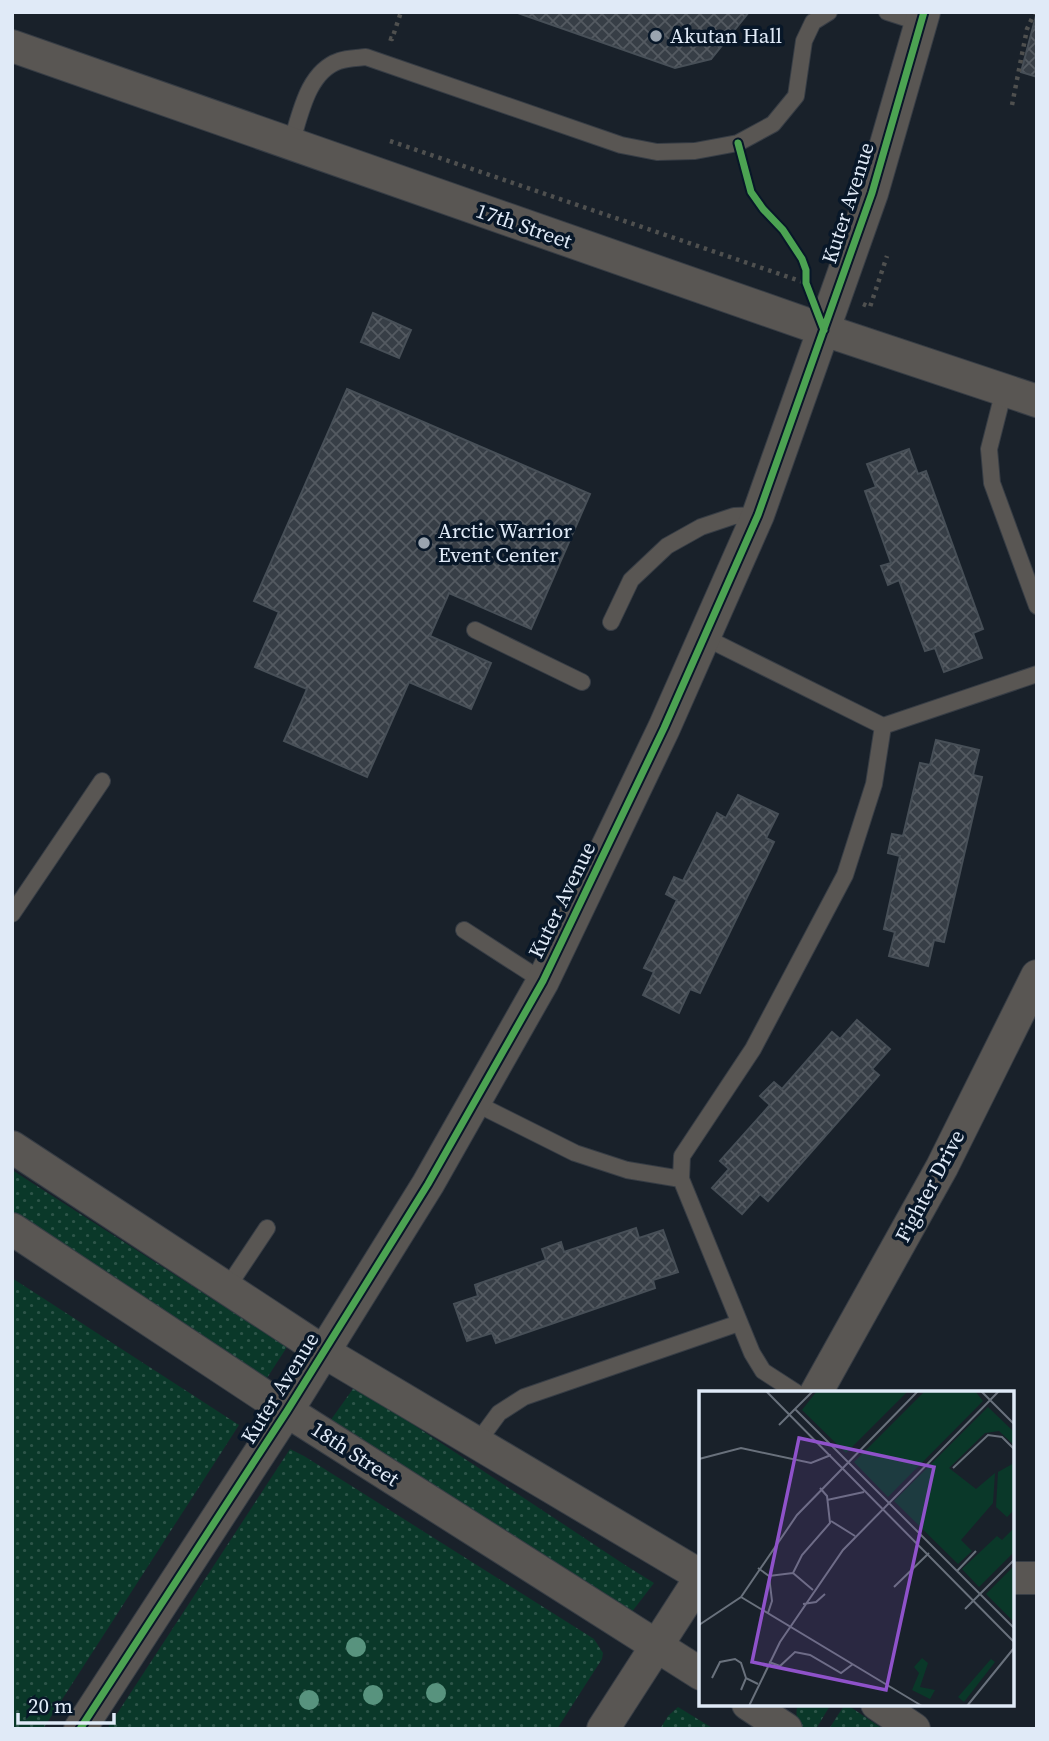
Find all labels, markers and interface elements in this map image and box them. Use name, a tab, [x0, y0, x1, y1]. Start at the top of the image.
place label: Akutan Hall	[670, 21, 782, 50]
marker: Akutan Hall	[648, 28, 664, 44]
street label: Kuter Avenue	[814, 138, 881, 267]
street label: 17th Street	[472, 196, 576, 256]
place label: Arctic Warrior Event Center	[438, 516, 572, 569]
marker: Arctic Warrior Event Center	[416, 535, 432, 551]
street label: Kuter Avenue	[521, 837, 602, 963]
street label: Fighter Drive	[888, 1125, 971, 1247]
street label: Kuter Avenue	[234, 1327, 325, 1449]
inset map	[699, 1391, 1014, 1706]
street label: 18th Street	[306, 1414, 405, 1493]
scale bar	[18, 1682, 114, 1726]
text: 20 m	[28, 1691, 73, 1720]

